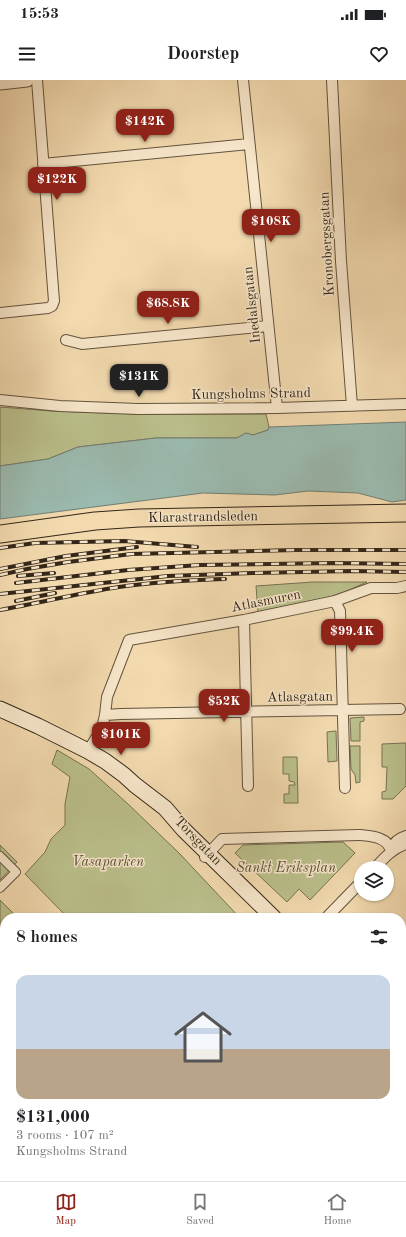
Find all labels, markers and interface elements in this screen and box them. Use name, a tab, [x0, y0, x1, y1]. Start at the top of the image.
text: 15:53	[20, 7, 59, 22]
icon: menu	[16, 43, 38, 65]
icon: heart	[368, 43, 390, 65]
text: Doorstep	[167, 45, 239, 63]
pin: $142K	[117, 109, 173, 143]
text: $142K	[125, 115, 165, 128]
pin: $122K	[29, 167, 85, 201]
text: $122K	[37, 173, 77, 186]
street label: Kronobergsgatan	[317, 191, 337, 297]
pin: $108K	[243, 209, 299, 243]
text: $108K	[251, 215, 291, 228]
street label: Inedalsgatan	[241, 265, 263, 344]
pin: $68.8K	[135, 291, 201, 325]
text: $68.8K	[146, 297, 190, 310]
pin: $131K	[111, 364, 167, 398]
text: $131K	[119, 370, 159, 383]
street label: Kungsholms Strand	[191, 386, 311, 402]
street label: Klarastrandsleden	[148, 509, 259, 525]
street label: Atlasmuren	[230, 587, 302, 615]
pin: $99.4K	[319, 619, 385, 653]
text: $99.4K	[330, 625, 374, 638]
pin: $52K	[200, 689, 248, 723]
street label: Atlasgatan	[267, 689, 334, 705]
text: $52K	[208, 695, 240, 708]
pin: $101K	[93, 722, 149, 756]
text: $101K	[101, 728, 141, 741]
street label: Torsgatan	[172, 814, 225, 868]
park label: Vasaparken	[72, 855, 144, 870]
park label: Sankt Eriksplan	[236, 861, 336, 876]
map controls	[354, 861, 394, 901]
button: layers	[354, 861, 394, 901]
icon: filters	[368, 926, 390, 948]
text: 8 homes	[16, 929, 78, 946]
icon: home	[167, 1001, 239, 1073]
text: $131,000	[16, 1109, 90, 1126]
text: 3 rooms · 107 m²	[16, 1129, 114, 1142]
text: Kungsholms Strand	[16, 1145, 127, 1158]
tab: Map	[55, 1191, 77, 1229]
tab: Saved	[186, 1191, 214, 1229]
tab: Home	[323, 1191, 351, 1229]

